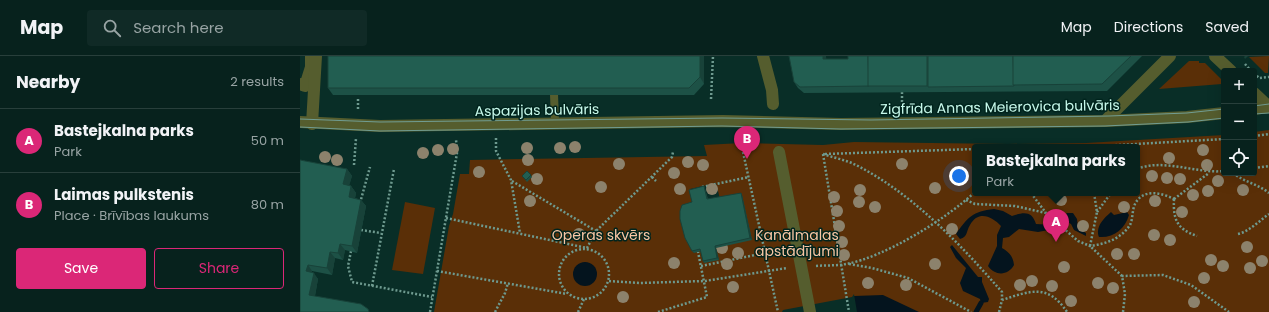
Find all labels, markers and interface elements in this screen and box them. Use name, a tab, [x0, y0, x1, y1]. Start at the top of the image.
search box	[87, 10, 367, 46]
text: Map	[20, 14, 63, 41]
icon: search	[101, 17, 123, 39]
text: Search here	[133, 17, 224, 38]
text: Map	[1061, 17, 1092, 37]
text: Directions	[1114, 17, 1183, 37]
text: Saved	[1205, 17, 1249, 37]
map controls	[1221, 68, 1257, 176]
button: +	[1221, 68, 1257, 104]
text: Nearby	[16, 70, 80, 94]
text: 2 results	[230, 72, 284, 91]
street label: Zigfrīda Annas Meierovica bulvāris	[880, 95, 1120, 119]
street label: Aspazijas bulvāris	[475, 99, 599, 121]
button: −	[1221, 104, 1257, 140]
text: Bastejkalna parks	[54, 120, 194, 141]
pin: B	[734, 126, 760, 159]
text: A	[24, 131, 34, 150]
text: 50 m	[251, 131, 284, 150]
button: locate	[1221, 140, 1257, 176]
text: Park	[54, 142, 82, 161]
popup	[972, 144, 1140, 196]
text: Bastejkalna parks	[986, 150, 1126, 171]
your location	[949, 166, 969, 186]
text: Park	[986, 172, 1014, 191]
text: Laimas pulkstenis	[54, 184, 194, 205]
text: B	[25, 195, 33, 214]
text: 80 m	[251, 195, 284, 214]
text: Place · Brīvības laukums	[54, 206, 209, 225]
pin: A	[1043, 209, 1069, 242]
park label: Operas skvērs	[552, 225, 650, 245]
park label: Kanālmalas apstādījumi	[755, 225, 839, 261]
button: Save	[16, 248, 146, 289]
button: Share	[154, 248, 284, 289]

